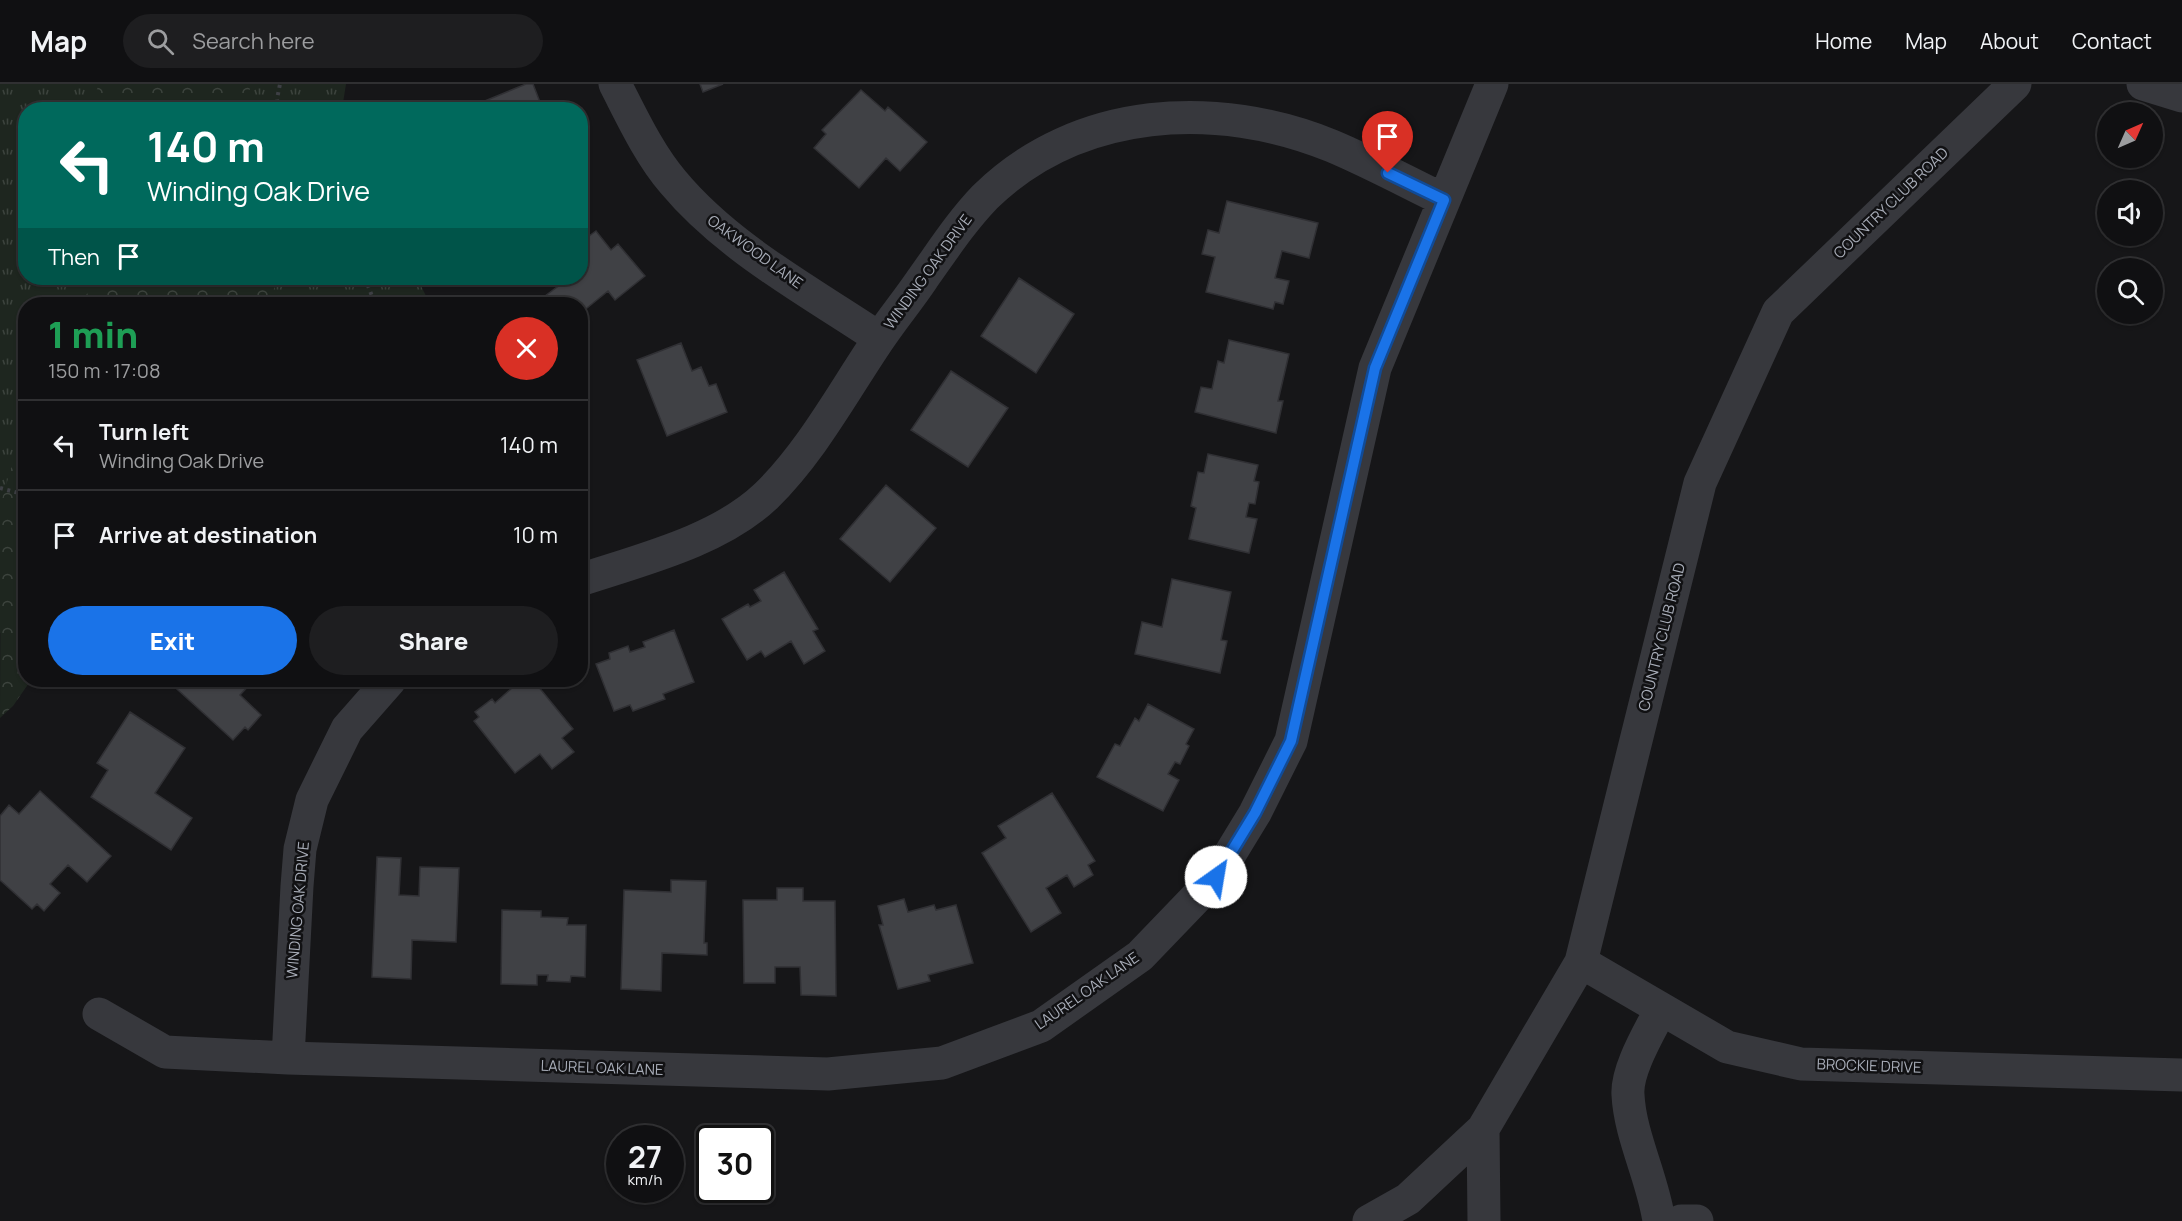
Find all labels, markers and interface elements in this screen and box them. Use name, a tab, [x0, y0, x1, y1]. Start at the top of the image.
search box	[123, 14, 543, 68]
text: Map	[30, 22, 87, 60]
icon: search	[144, 25, 177, 58]
text: Search here	[192, 26, 315, 56]
text: Home	[1815, 27, 1872, 55]
text: Map	[1905, 27, 1947, 55]
text: About	[1980, 27, 2039, 55]
text: Contact	[2072, 27, 2152, 55]
north arrow	[2097, 102, 2163, 168]
map controls	[2097, 102, 2163, 324]
pin	[1362, 111, 1413, 173]
text: 140 m	[147, 117, 265, 175]
icon: arrive	[1371, 120, 1404, 153]
icon: left	[48, 126, 126, 204]
street label: COUNTRY CLUB ROAD	[1829, 142, 1953, 263]
text: Winding Oak Drive	[147, 172, 370, 209]
button: sound	[2097, 180, 2163, 246]
street label: OAKWOOD LANE	[703, 210, 807, 293]
street label: WINDING OAK DRIVE	[879, 210, 977, 334]
icon: arrive	[112, 240, 145, 273]
text: Then	[48, 242, 100, 272]
button: search	[2097, 258, 2163, 324]
text: 1 min	[48, 310, 138, 359]
button: close	[495, 317, 558, 380]
text: 150 m · 17:08	[48, 357, 161, 384]
text: Turn left	[99, 417, 189, 447]
icon: left	[48, 429, 81, 462]
text: 140 m	[500, 430, 558, 460]
text: Winding Oak Drive	[99, 447, 264, 474]
icon: arrive	[48, 519, 81, 552]
text: Arrive at destination	[99, 520, 317, 550]
text: 10 m	[513, 520, 558, 550]
street label: COUNTRY CLUB ROAD	[1633, 561, 1690, 713]
button: Exit	[48, 606, 297, 675]
button: Share	[309, 606, 558, 675]
street label: WINDING OAK DRIVE	[281, 841, 314, 979]
position arrow	[1184, 845, 1248, 909]
street label: LAUREL OAK LANE	[1030, 947, 1143, 1034]
street label: BROCKIE DRIVE	[1816, 1053, 1922, 1078]
street label: LAUREL OAK LANE	[540, 1055, 664, 1080]
speed limit sign: 30	[696, 1125, 774, 1203]
text: 27	[628, 1136, 662, 1177]
text: km/h	[628, 1169, 662, 1190]

